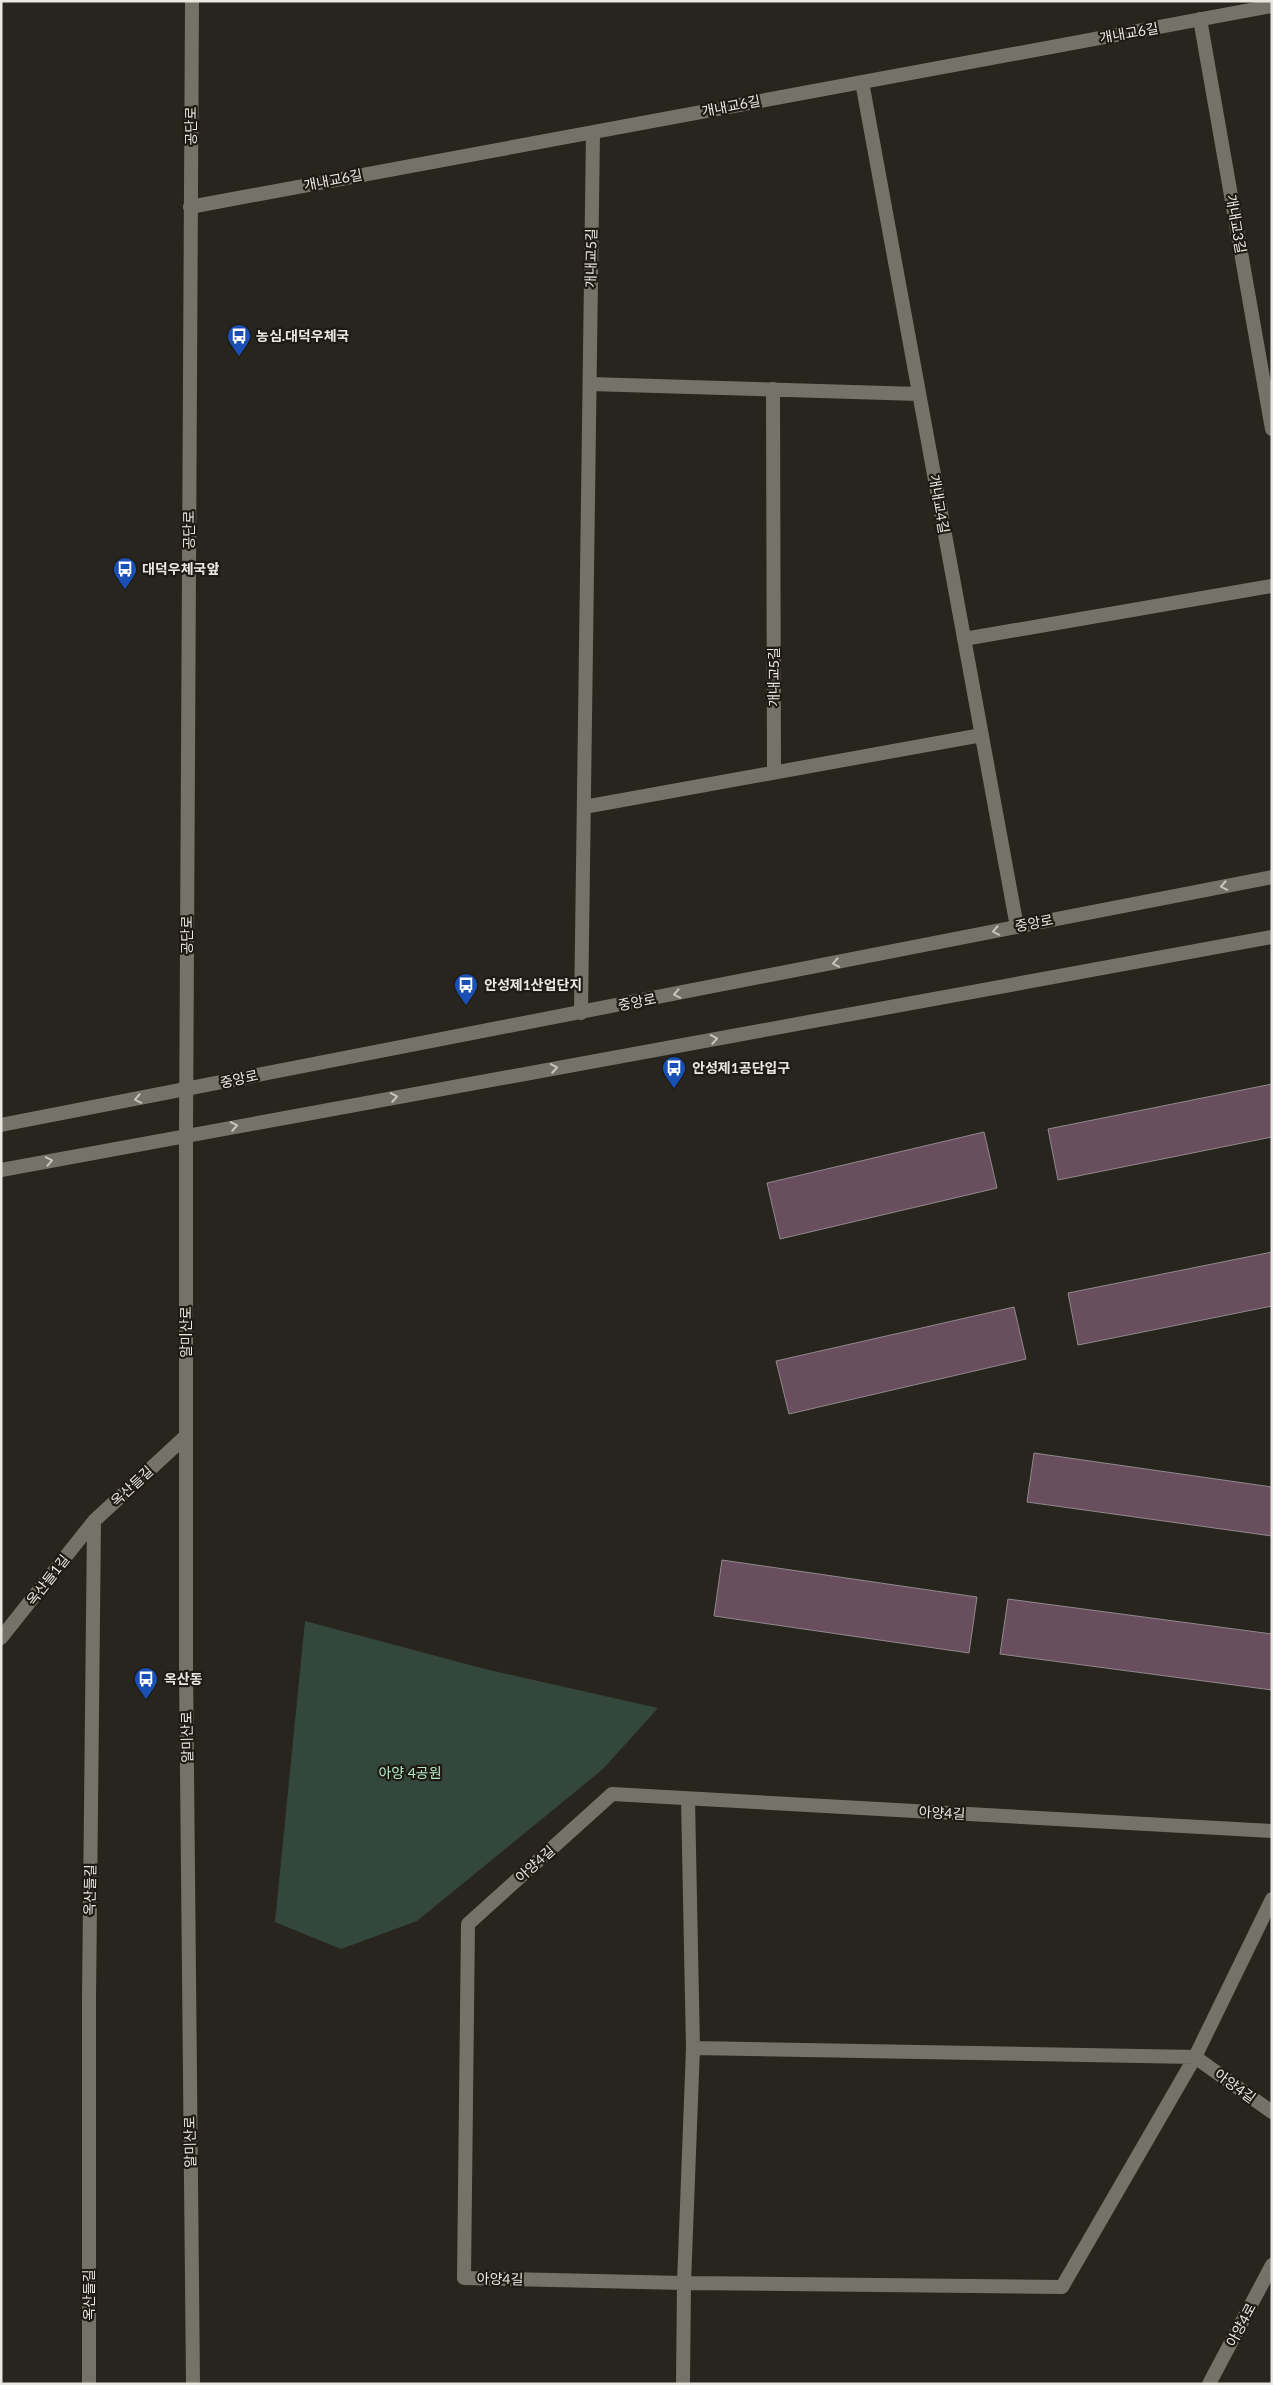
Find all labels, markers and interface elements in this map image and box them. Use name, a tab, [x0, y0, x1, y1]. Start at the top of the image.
street label: 개내교6길	[1098, 19, 1160, 46]
street label: 개내교6길	[700, 91, 762, 120]
street label: 공단로	[182, 107, 199, 145]
street label: 개내교6길	[302, 165, 364, 194]
street label: 개내교3길	[1223, 193, 1250, 255]
street label: 개내교5길	[581, 228, 600, 288]
bus stop icon: 농심.대덕우체국	[226, 323, 252, 357]
place label: 농심.대덕우체국	[256, 327, 350, 344]
street label: 개내교4길	[926, 473, 953, 535]
street label: 공단로	[180, 511, 197, 549]
bus stop icon: 대덕우체국앞	[112, 556, 138, 590]
place label: 대덕우체국앞	[142, 560, 219, 577]
street label: 개내교5길	[765, 647, 782, 707]
one-way arrow	[1219, 881, 1228, 891]
street label: 중앙로	[1013, 910, 1055, 935]
street label: 공단로	[178, 916, 195, 954]
one-way arrow	[991, 925, 1000, 936]
one-way arrow	[832, 957, 841, 967]
bus stop icon: 안성제1산업단지	[453, 972, 479, 1006]
place label: 안성제1산업단지	[484, 976, 582, 993]
one-way arrow	[673, 988, 681, 999]
street label: 중앙로	[616, 989, 658, 1014]
one-way arrow	[710, 1035, 718, 1045]
bus stop icon: 안성제1공단입구	[661, 1055, 687, 1089]
place label: 안성제1공단입구	[692, 1059, 790, 1076]
one-way arrow	[550, 1064, 558, 1074]
street label: 중앙로	[218, 1066, 260, 1091]
one-way arrow	[134, 1093, 143, 1103]
one-way arrow	[390, 1093, 399, 1103]
one-way arrow	[230, 1122, 239, 1132]
one-way arrow	[45, 1156, 54, 1166]
street label: 알미산로	[177, 1306, 194, 1358]
street label: 옥산들길	[107, 1462, 156, 1509]
street label: 옥산들1길	[23, 1551, 73, 1608]
bus stop icon: 옥산동	[133, 1666, 159, 1700]
place label: 옥산동	[164, 1670, 203, 1687]
street label: 알미산로	[178, 1711, 195, 1763]
park label: 아양 4공원	[378, 1764, 442, 1781]
street label: 아양4길	[918, 1803, 966, 1822]
street label: 아양4길	[512, 1842, 558, 1886]
street label: 옥산들길	[81, 1864, 98, 1916]
street label: 아양4길	[1211, 2065, 1259, 2106]
street label: 알미산로	[181, 2116, 198, 2168]
street label: 옥산들길	[80, 2269, 97, 2321]
street label: 아양4길	[476, 2270, 524, 2287]
street label: 아양4로	[1222, 2300, 1259, 2349]

